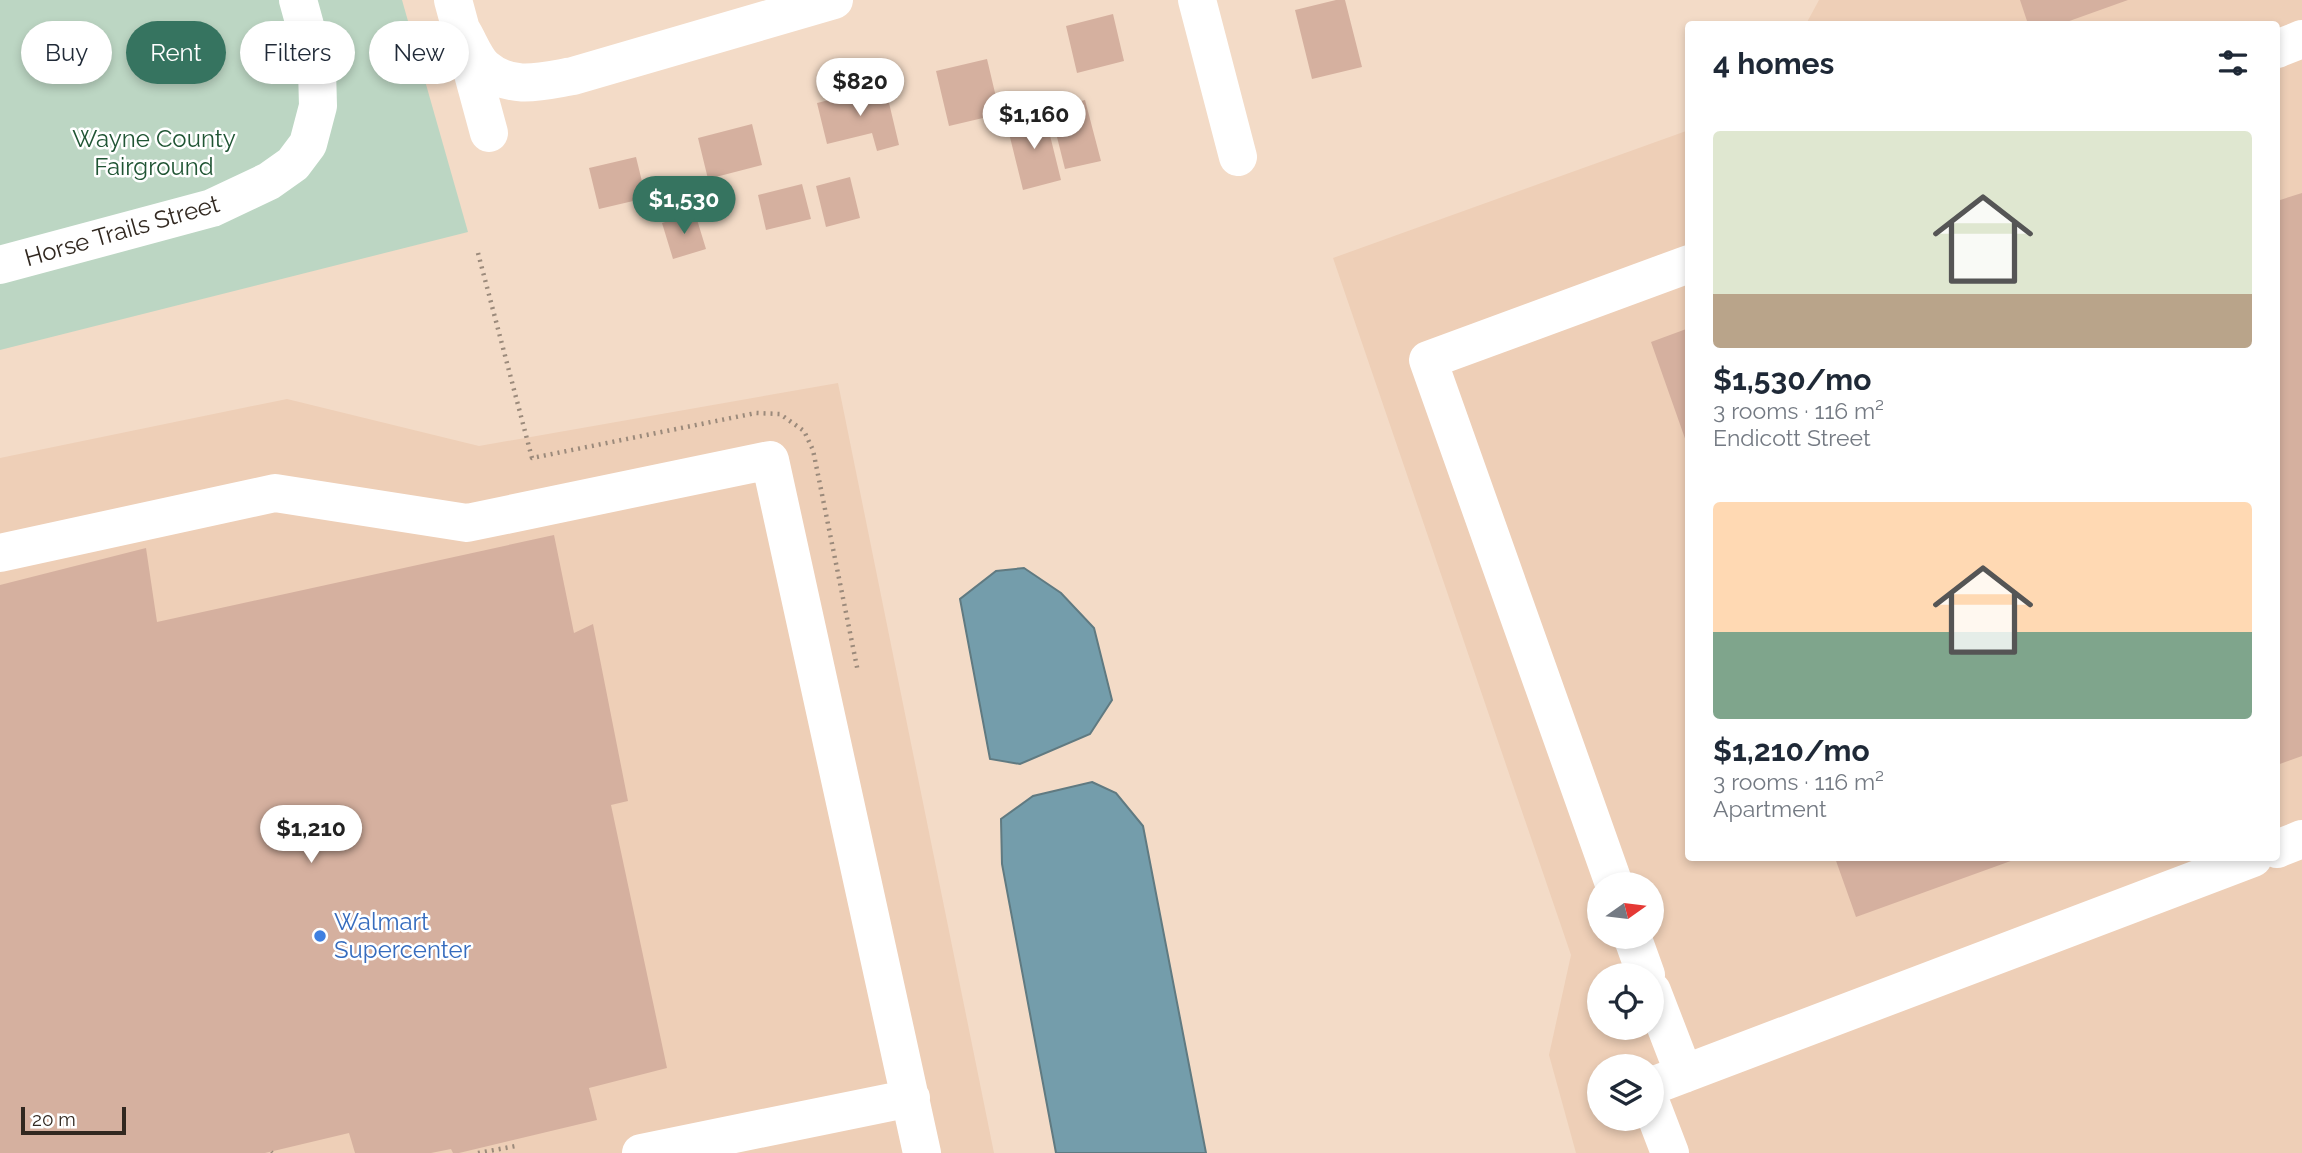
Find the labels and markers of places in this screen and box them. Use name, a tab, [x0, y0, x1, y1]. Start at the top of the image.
pin: $820	[819, 58, 901, 118]
pin: $1,160	[977, 92, 1091, 151]
pin: $1,530	[627, 176, 741, 236]
pin: $1,210	[254, 806, 368, 865]
place label: Walmart Supercenter	[334, 907, 472, 964]
marker: Walmart Supercenter	[312, 928, 328, 944]

